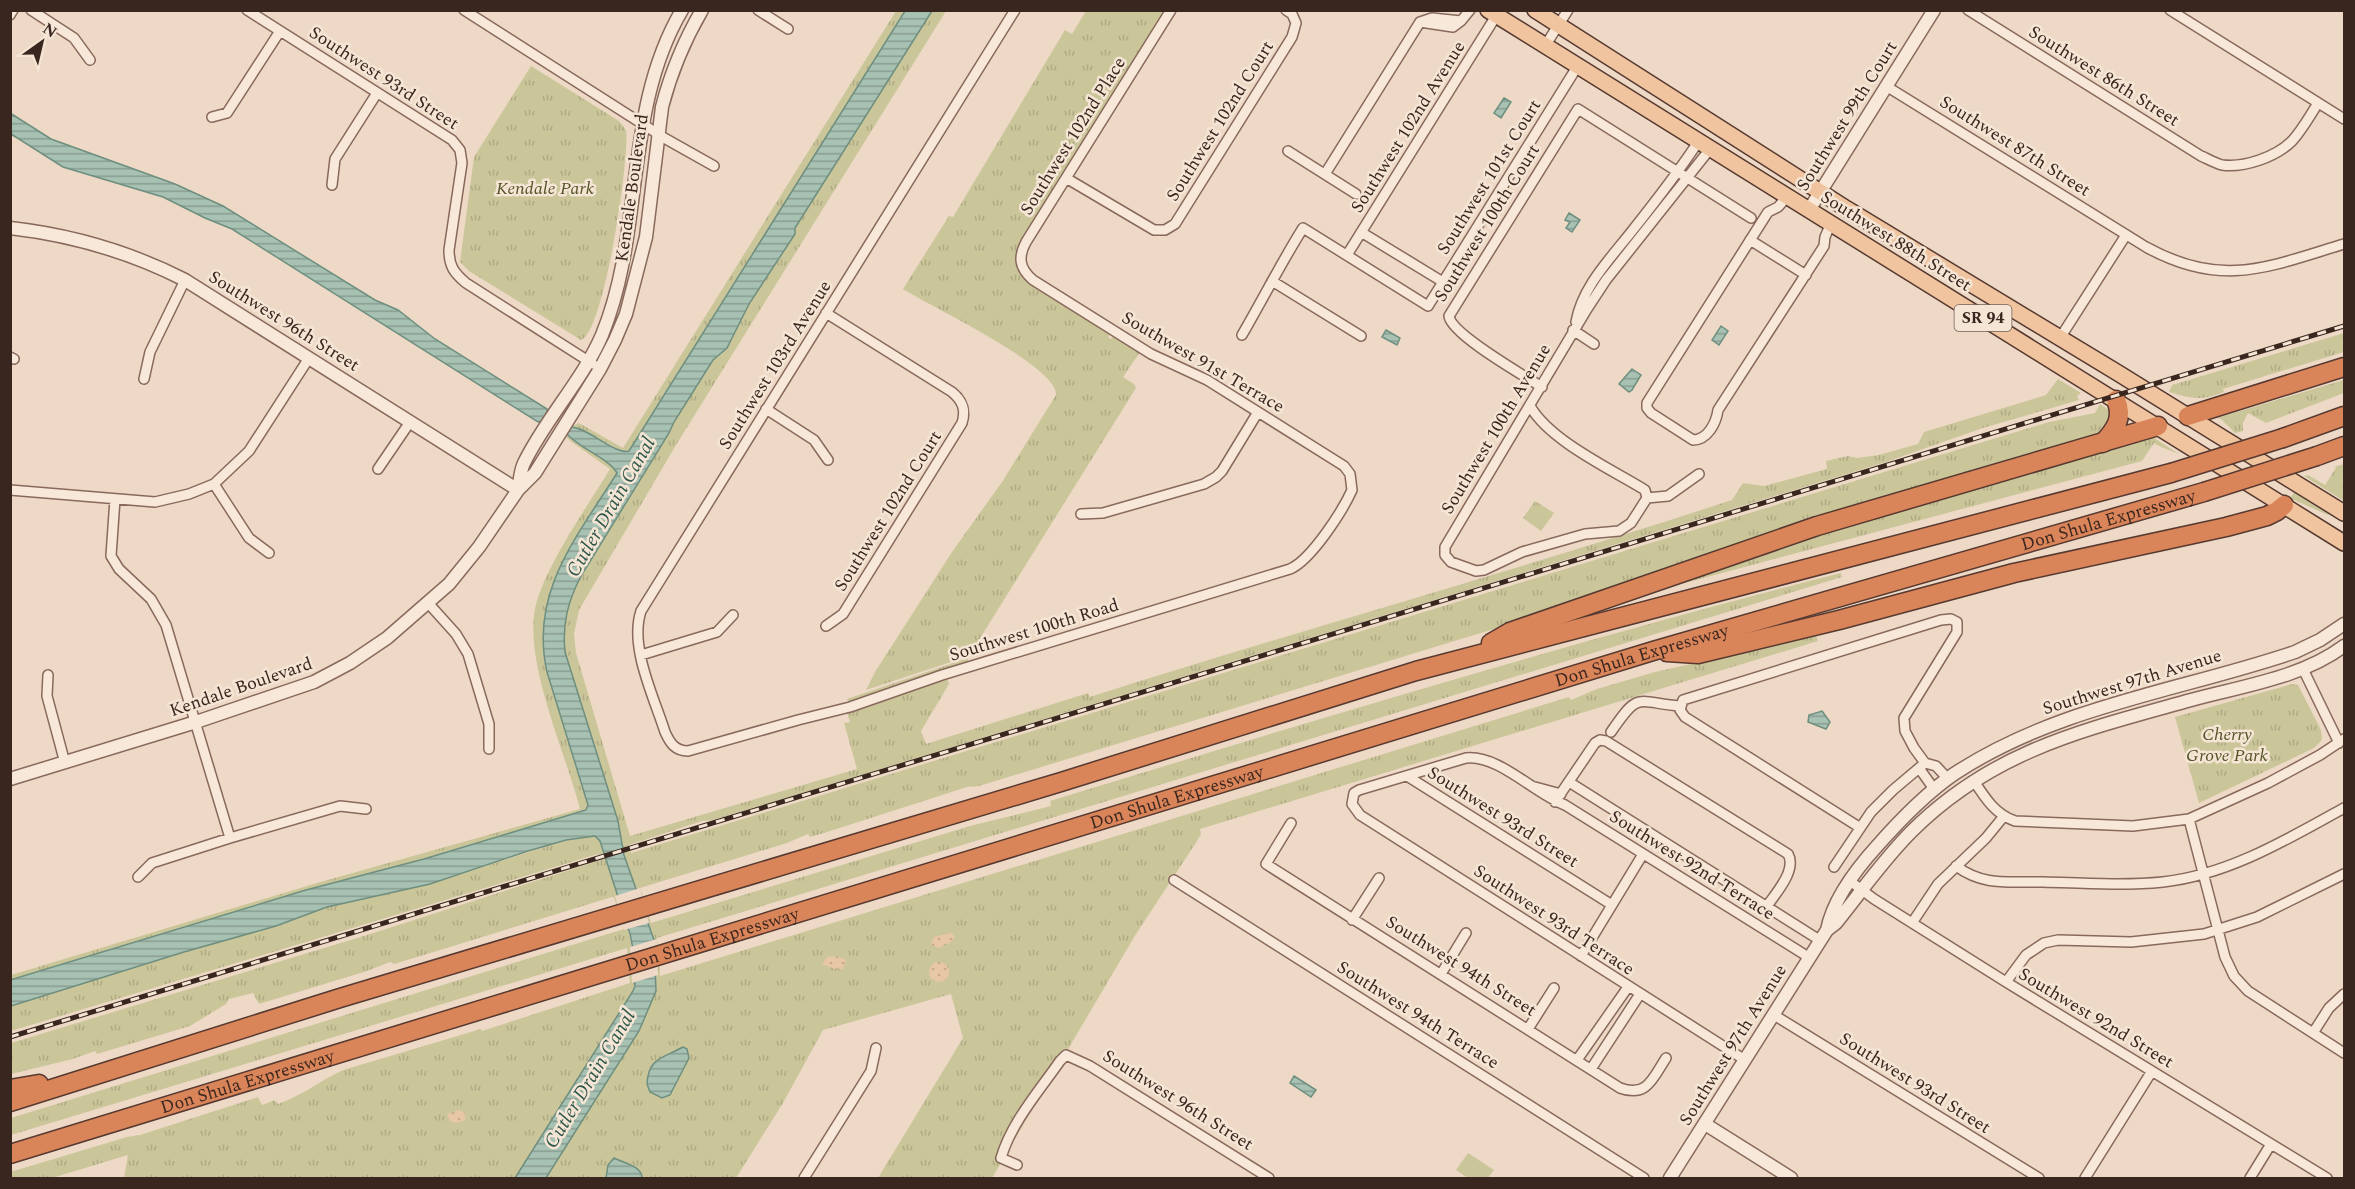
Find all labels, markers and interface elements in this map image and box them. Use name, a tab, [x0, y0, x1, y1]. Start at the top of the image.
north arrow	[12, 12, 72, 72]
text: N	[38, 17, 62, 44]
street label: Southwest 93rd Street	[304, 19, 464, 137]
street label: Southwest 86th Street	[2023, 19, 2185, 133]
street label: Southwest 102nd Court	[1159, 35, 1281, 207]
street label: Southwest 102nd Avenue	[1344, 36, 1472, 218]
street label: Southwest 99th Court	[1790, 36, 1904, 196]
street label: Southwest 102nd Place	[1013, 52, 1133, 220]
street label: Southwest 87th Street	[1934, 89, 2096, 203]
street label: Southwest 101st Court	[1430, 94, 1548, 260]
street label: Kendale Boulevard	[608, 112, 656, 264]
street label: Southwest 100th Court	[1427, 139, 1547, 307]
park label: Kendale Park	[496, 175, 595, 202]
street label: Southwest 88th Street	[1815, 184, 1977, 298]
street label: Southwest 96th Street	[203, 264, 365, 378]
street label: Southwest 103rd Avenue	[712, 275, 838, 455]
street label: Southwest 91st Terrace	[1117, 304, 1289, 420]
road number: SR 94	[1954, 305, 2012, 331]
street label: Southwest 100th Avenue	[1434, 339, 1558, 519]
street label: Southwest 102nd Court	[827, 425, 949, 597]
water label: Cutler Drain Canal	[559, 431, 663, 583]
street label: Don Shula Expressway	[2018, 481, 2200, 558]
street label: Southwest 100th Road	[946, 591, 1122, 669]
street label: Don Shula Expressway	[1551, 616, 1733, 694]
street label: Southwest 97th Avenue	[2039, 642, 2225, 722]
street label: Kendale Boulevard	[166, 650, 316, 724]
park label: Cherry Grove Park	[2186, 721, 2269, 769]
street label: Don Shula Expressway	[1086, 757, 1268, 836]
street label: Southwest 93rd Street	[1422, 759, 1584, 875]
street label: Southwest 92nd Terrace	[1604, 803, 1780, 927]
street label: Southwest 93rd Terrace	[1468, 858, 1640, 982]
street label: Don Shula Expressway	[622, 899, 803, 978]
street label: Southwest 94th Street	[1380, 909, 1542, 1023]
street label: Southwest 94th Terrace	[1332, 954, 1504, 1076]
street label: Southwest 97th Avenue	[1672, 959, 1794, 1131]
street label: Southwest 92nd Street	[2013, 961, 2179, 1075]
water label: Cutler Drain Canal	[537, 1004, 643, 1154]
street label: Southwest 93rd Street	[1834, 1025, 1996, 1141]
street label: Don Shula Expressway	[157, 1042, 339, 1121]
street label: Southwest 96th Street	[1097, 1043, 1259, 1157]

